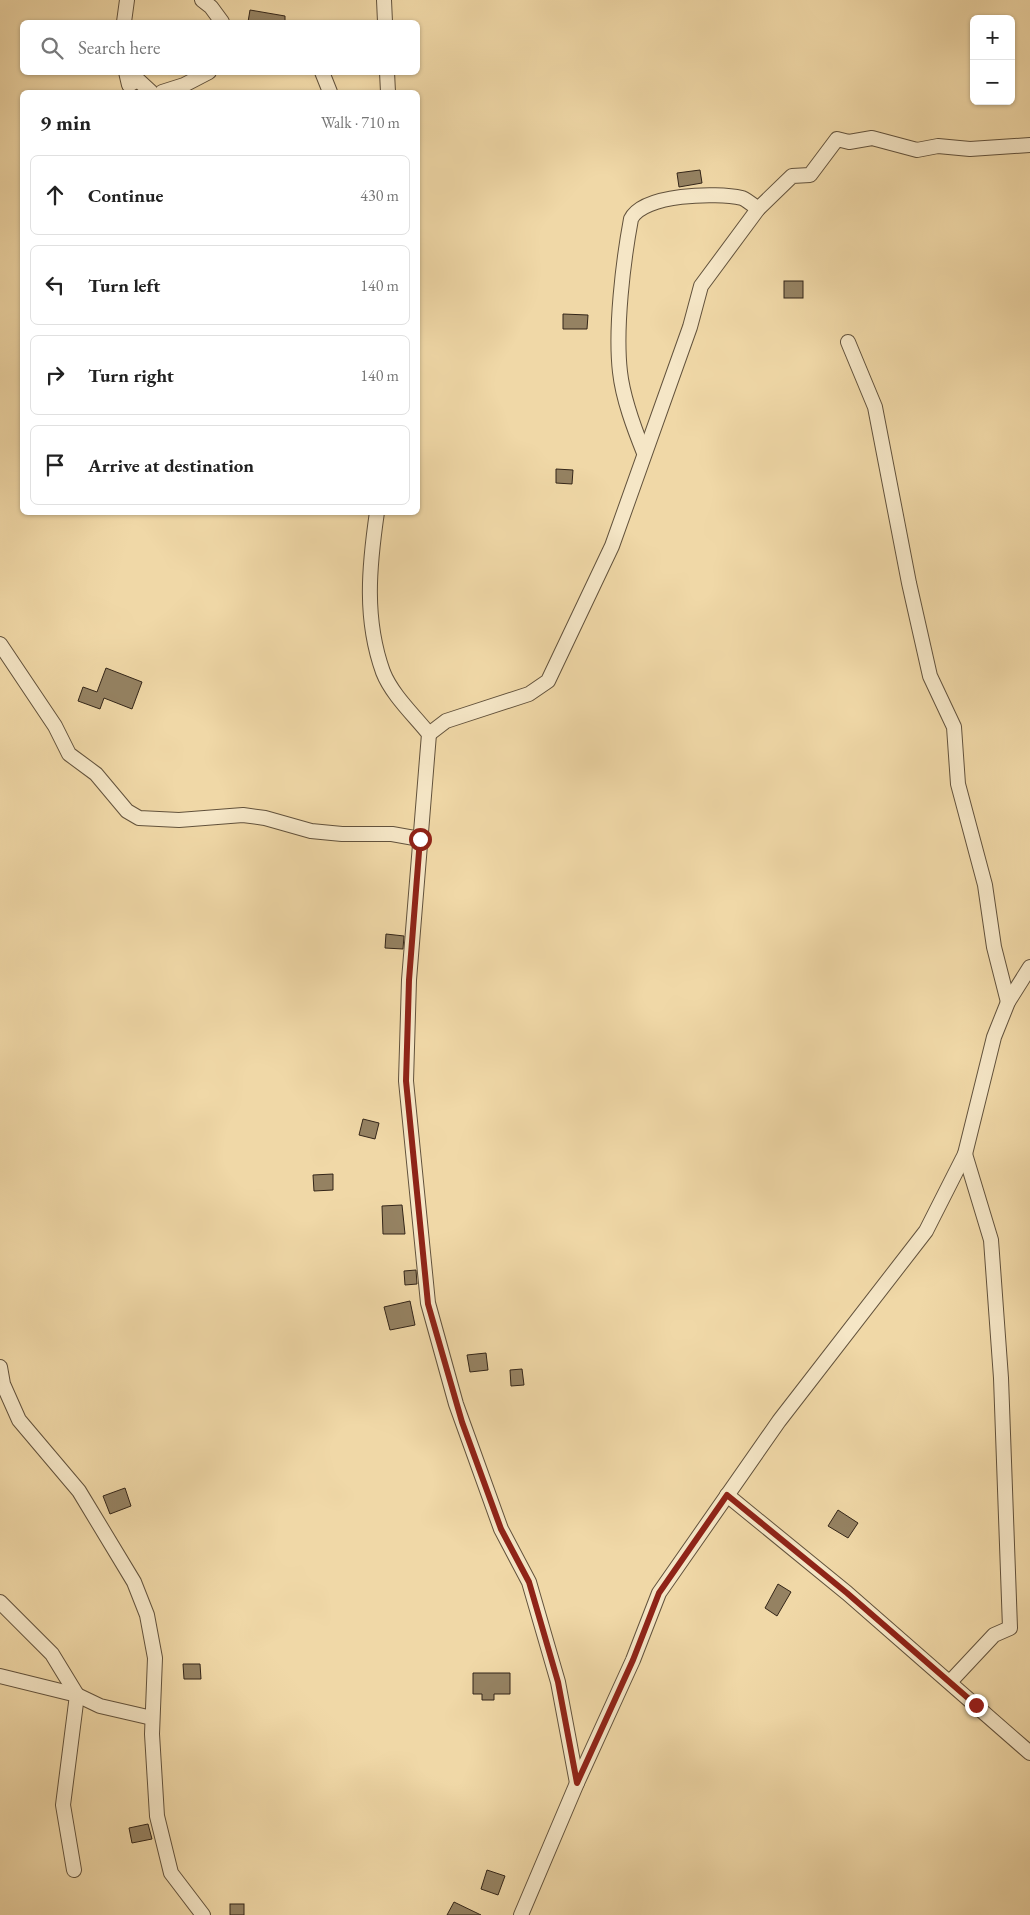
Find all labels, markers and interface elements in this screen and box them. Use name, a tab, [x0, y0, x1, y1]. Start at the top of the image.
map controls	[970, 15, 1015, 105]
button: +	[970, 15, 1015, 60]
search box	[20, 20, 420, 75]
icon: search	[38, 34, 66, 62]
text: Search here	[78, 35, 160, 60]
button: −	[970, 60, 1015, 105]
text: 9 min	[40, 109, 91, 136]
text: Walk · 710 m	[321, 112, 400, 133]
icon: ahead	[41, 181, 69, 209]
text: Continue	[88, 183, 163, 208]
text: 430 m	[360, 185, 399, 206]
icon: left	[41, 271, 69, 299]
text: Turn left	[88, 273, 160, 298]
text: 140 m	[360, 275, 399, 296]
icon: right	[41, 361, 69, 389]
text: Turn right	[88, 363, 174, 388]
text: 140 m	[360, 365, 399, 386]
icon: arrive	[41, 451, 69, 479]
text: Arrive at destination	[88, 453, 254, 478]
route start	[409, 828, 432, 851]
route end	[965, 1694, 988, 1717]

